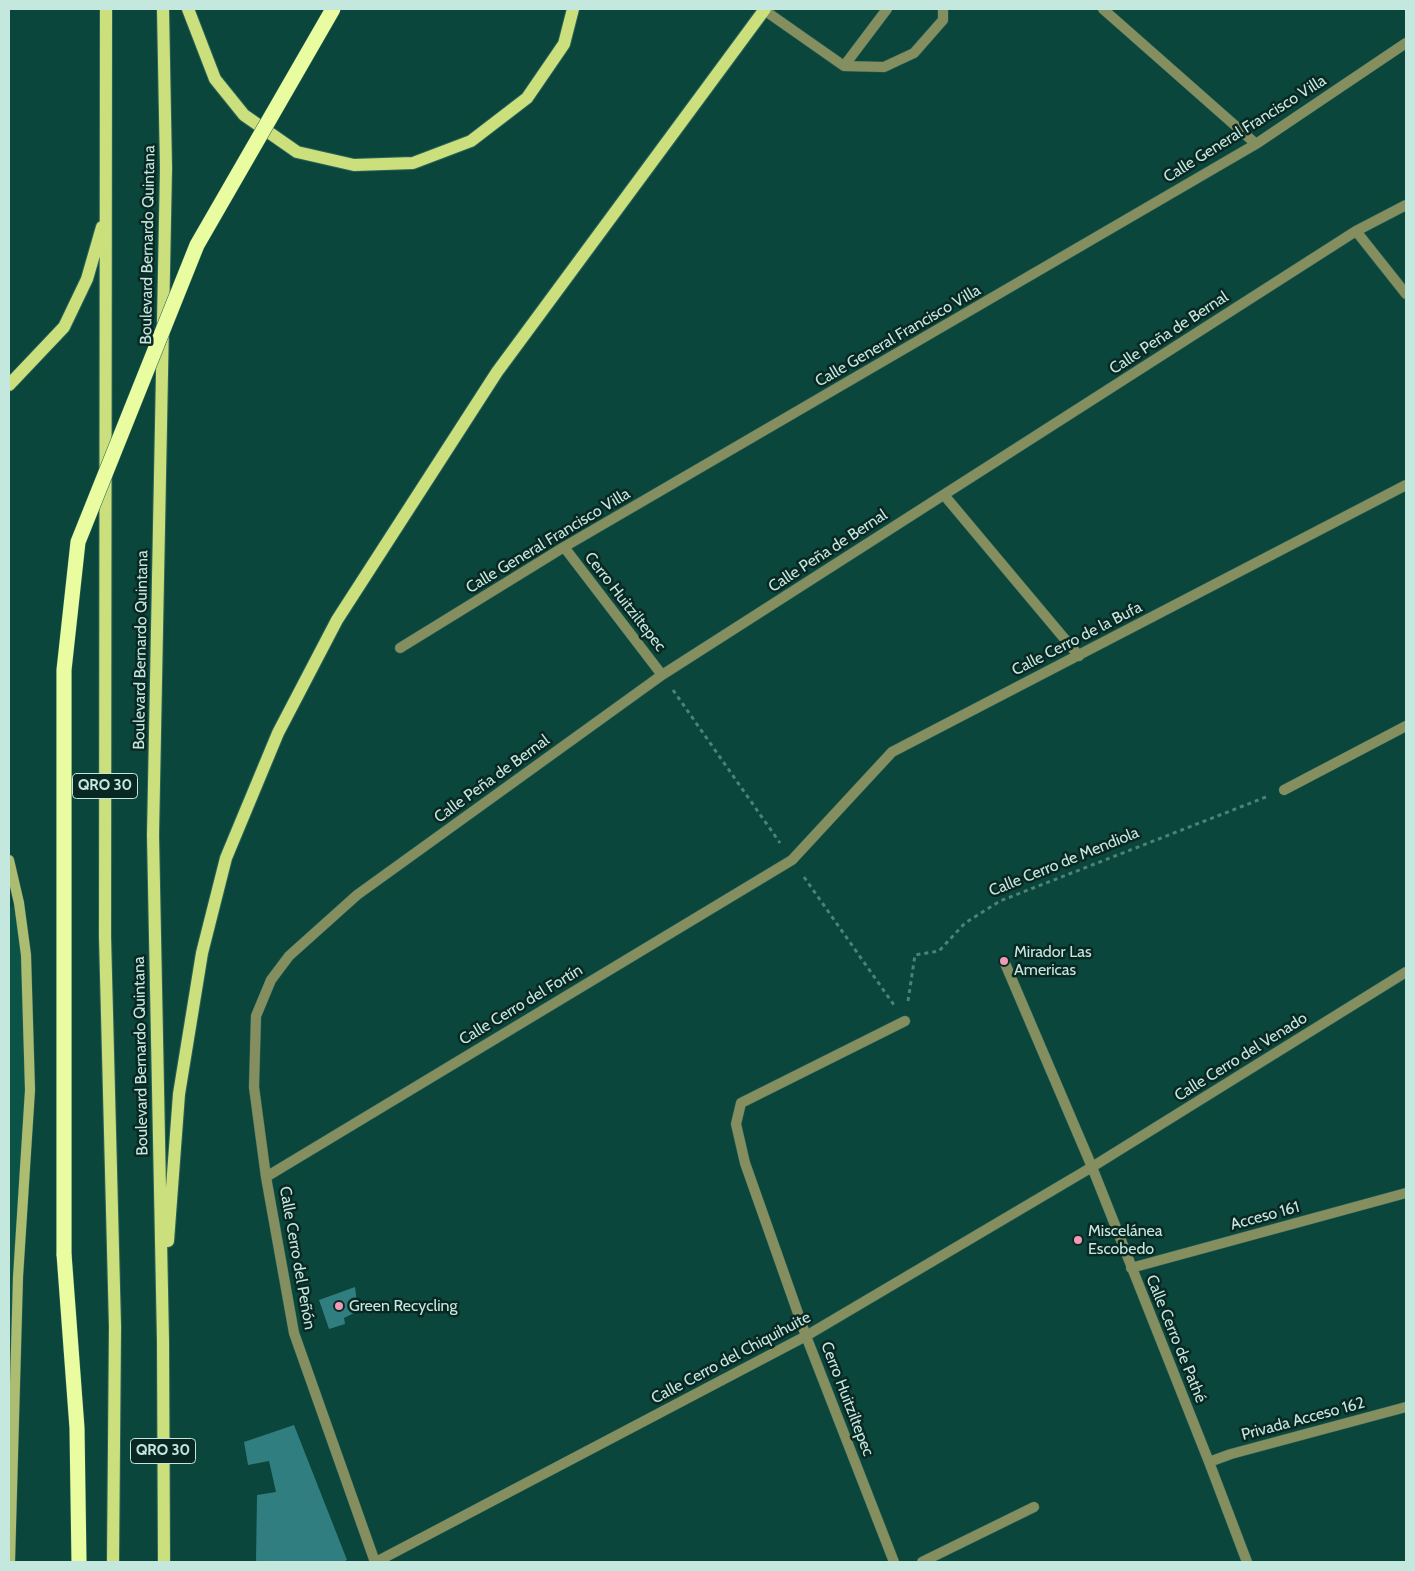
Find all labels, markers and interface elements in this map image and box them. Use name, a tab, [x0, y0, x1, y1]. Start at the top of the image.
street label: Calle General Francisco Villa	[1160, 71, 1330, 187]
street label: Boulevard Bernardo Quintana	[137, 145, 159, 345]
street label: Calle General Francisco Villa	[812, 281, 984, 391]
street label: Calle Peña de Bernal	[1106, 287, 1232, 379]
street label: Calle General Francisco Villa	[463, 484, 633, 598]
street label: Calle Peña de Bernal	[765, 505, 891, 597]
street label: Cerro Huitziltepec	[580, 548, 670, 656]
street label: Boulevard Bernardo Quintana	[130, 550, 152, 750]
street label: Calle Cerro de la Bufa	[1009, 598, 1145, 680]
street label: Calle Peña de Bernal	[431, 731, 553, 827]
road number: QRO 30	[72, 774, 138, 798]
street label: Calle Cerro de Mendiola	[986, 823, 1142, 901]
place label: Mirador Las Americas	[1014, 942, 1092, 980]
marker: Mirador Las Americas	[998, 955, 1010, 967]
street label: Boulevard Bernardo Quintana	[130, 956, 152, 1156]
street label: Calle Cerro del Fortín	[456, 961, 586, 1049]
street label: Calle Cerro del Venado	[1171, 1008, 1311, 1106]
street label: Calle Cerro del Peñón	[275, 1185, 319, 1331]
street label: Acceso 161	[1228, 1198, 1302, 1234]
place label: Miscelánea Escobedo	[1088, 1221, 1162, 1259]
marker: Miscelánea Escobedo	[1072, 1234, 1084, 1246]
street label: Calle Cerro de Pathé	[1142, 1272, 1210, 1406]
place label: Green Recycling	[349, 1296, 457, 1316]
marker: Green Recycling	[333, 1300, 345, 1312]
street label: Calle Cerro del Chiquihuite	[648, 1308, 814, 1408]
street label: Cerro Huitziltepec	[816, 1339, 878, 1459]
street label: Privada Acceso 162	[1239, 1393, 1367, 1445]
road number: QRO 30	[130, 1438, 196, 1464]

